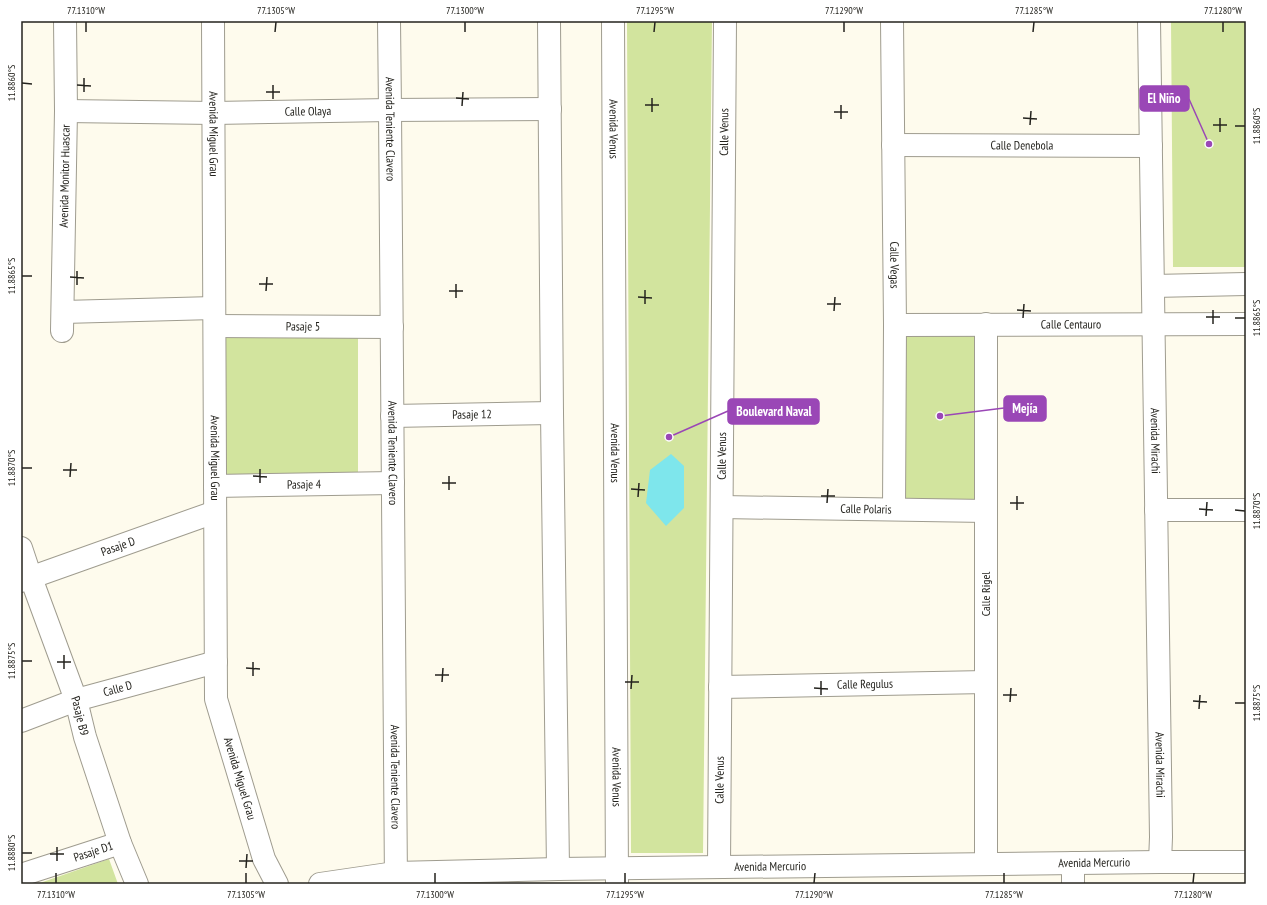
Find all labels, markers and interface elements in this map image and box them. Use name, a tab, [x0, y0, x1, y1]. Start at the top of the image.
text: 77.1310°W	[67, 4, 105, 17]
text: 77.1305°W	[257, 4, 295, 17]
text: 77.1300°W	[446, 4, 484, 17]
text: 77.1295°W	[636, 4, 674, 17]
text: 77.1290°W	[825, 4, 863, 17]
text: 77.1285°W	[1015, 4, 1053, 17]
text: 77.1280°W	[1204, 4, 1242, 17]
text: 11.8860°S	[5, 65, 18, 101]
street label: Avenida Teniente Clavero	[383, 77, 399, 181]
callout: El Niño	[1140, 86, 1189, 111]
text: El Niño	[1148, 90, 1181, 107]
street label: Avenida Miguel Grau	[206, 91, 222, 177]
street label: Avenida Venus	[606, 99, 622, 159]
street label: Calle Olaya	[284, 103, 332, 119]
street label: Calle Venus	[716, 108, 731, 156]
text: 11.8860°S	[1250, 108, 1263, 144]
street label: Avenida Monitor Huascar	[56, 124, 73, 228]
street label: Calle Denebola	[991, 137, 1054, 153]
street label: Calle Vegas	[887, 241, 903, 289]
text: 11.8865°S	[5, 258, 18, 294]
text: 11.8865°S	[1250, 300, 1263, 336]
street label: Calle Centauro	[1041, 316, 1101, 332]
street label: Pasaje 5	[286, 318, 320, 334]
callout: Mejía	[1004, 396, 1046, 421]
callout: Boulevard Naval	[728, 399, 819, 424]
text: Mejía	[1012, 400, 1038, 417]
street label: Avenida Teniente Clavero	[385, 401, 401, 505]
text: Boulevard Naval	[736, 403, 813, 420]
street label: Pasaje 12	[452, 406, 492, 422]
street label: Avenida Mirachi	[1148, 408, 1164, 474]
street label: Avenida Miguel Grau	[208, 415, 223, 501]
street label: Avenida Venus	[608, 423, 623, 483]
street label: Calle Venus	[714, 432, 729, 480]
text: 11.8870°S	[5, 450, 18, 486]
street label: Pasaje 4	[287, 476, 322, 492]
text: 11.8870°S	[1250, 493, 1263, 529]
street label: Calle Polaris	[840, 501, 892, 517]
street label: Pasaje D	[99, 533, 137, 559]
street label: Calle Rigel	[978, 572, 993, 616]
text: 11.8875°S	[5, 643, 18, 679]
street label: Calle Regulus	[837, 676, 893, 692]
street label: Calle D	[101, 677, 134, 699]
text: 11.8875°S	[1250, 685, 1263, 721]
street label: Pasaje B9	[68, 694, 92, 737]
street label: Avenida Teniente Clavero	[388, 725, 404, 829]
street label: Avenida Mirachi	[1152, 732, 1168, 798]
street label: Avenida Miguel Grau	[221, 735, 260, 822]
street label: Avenida Venus	[609, 747, 625, 807]
street label: Calle Venus	[711, 756, 727, 804]
text: 11.8880°S	[5, 835, 18, 871]
street label: Pasaje D1	[72, 838, 115, 865]
street label: Avenida Mercurio	[1058, 854, 1130, 870]
street label: Avenida Mercurio	[734, 858, 806, 874]
text: 77.1310°W	[37, 888, 75, 901]
text: 77.1305°W	[227, 888, 265, 901]
text: 77.1300°W	[416, 888, 454, 901]
text: 77.1295°W	[606, 888, 644, 901]
text: 77.1290°W	[795, 888, 833, 901]
text: 77.1285°W	[985, 888, 1023, 901]
text: 77.1280°W	[1174, 888, 1212, 901]

